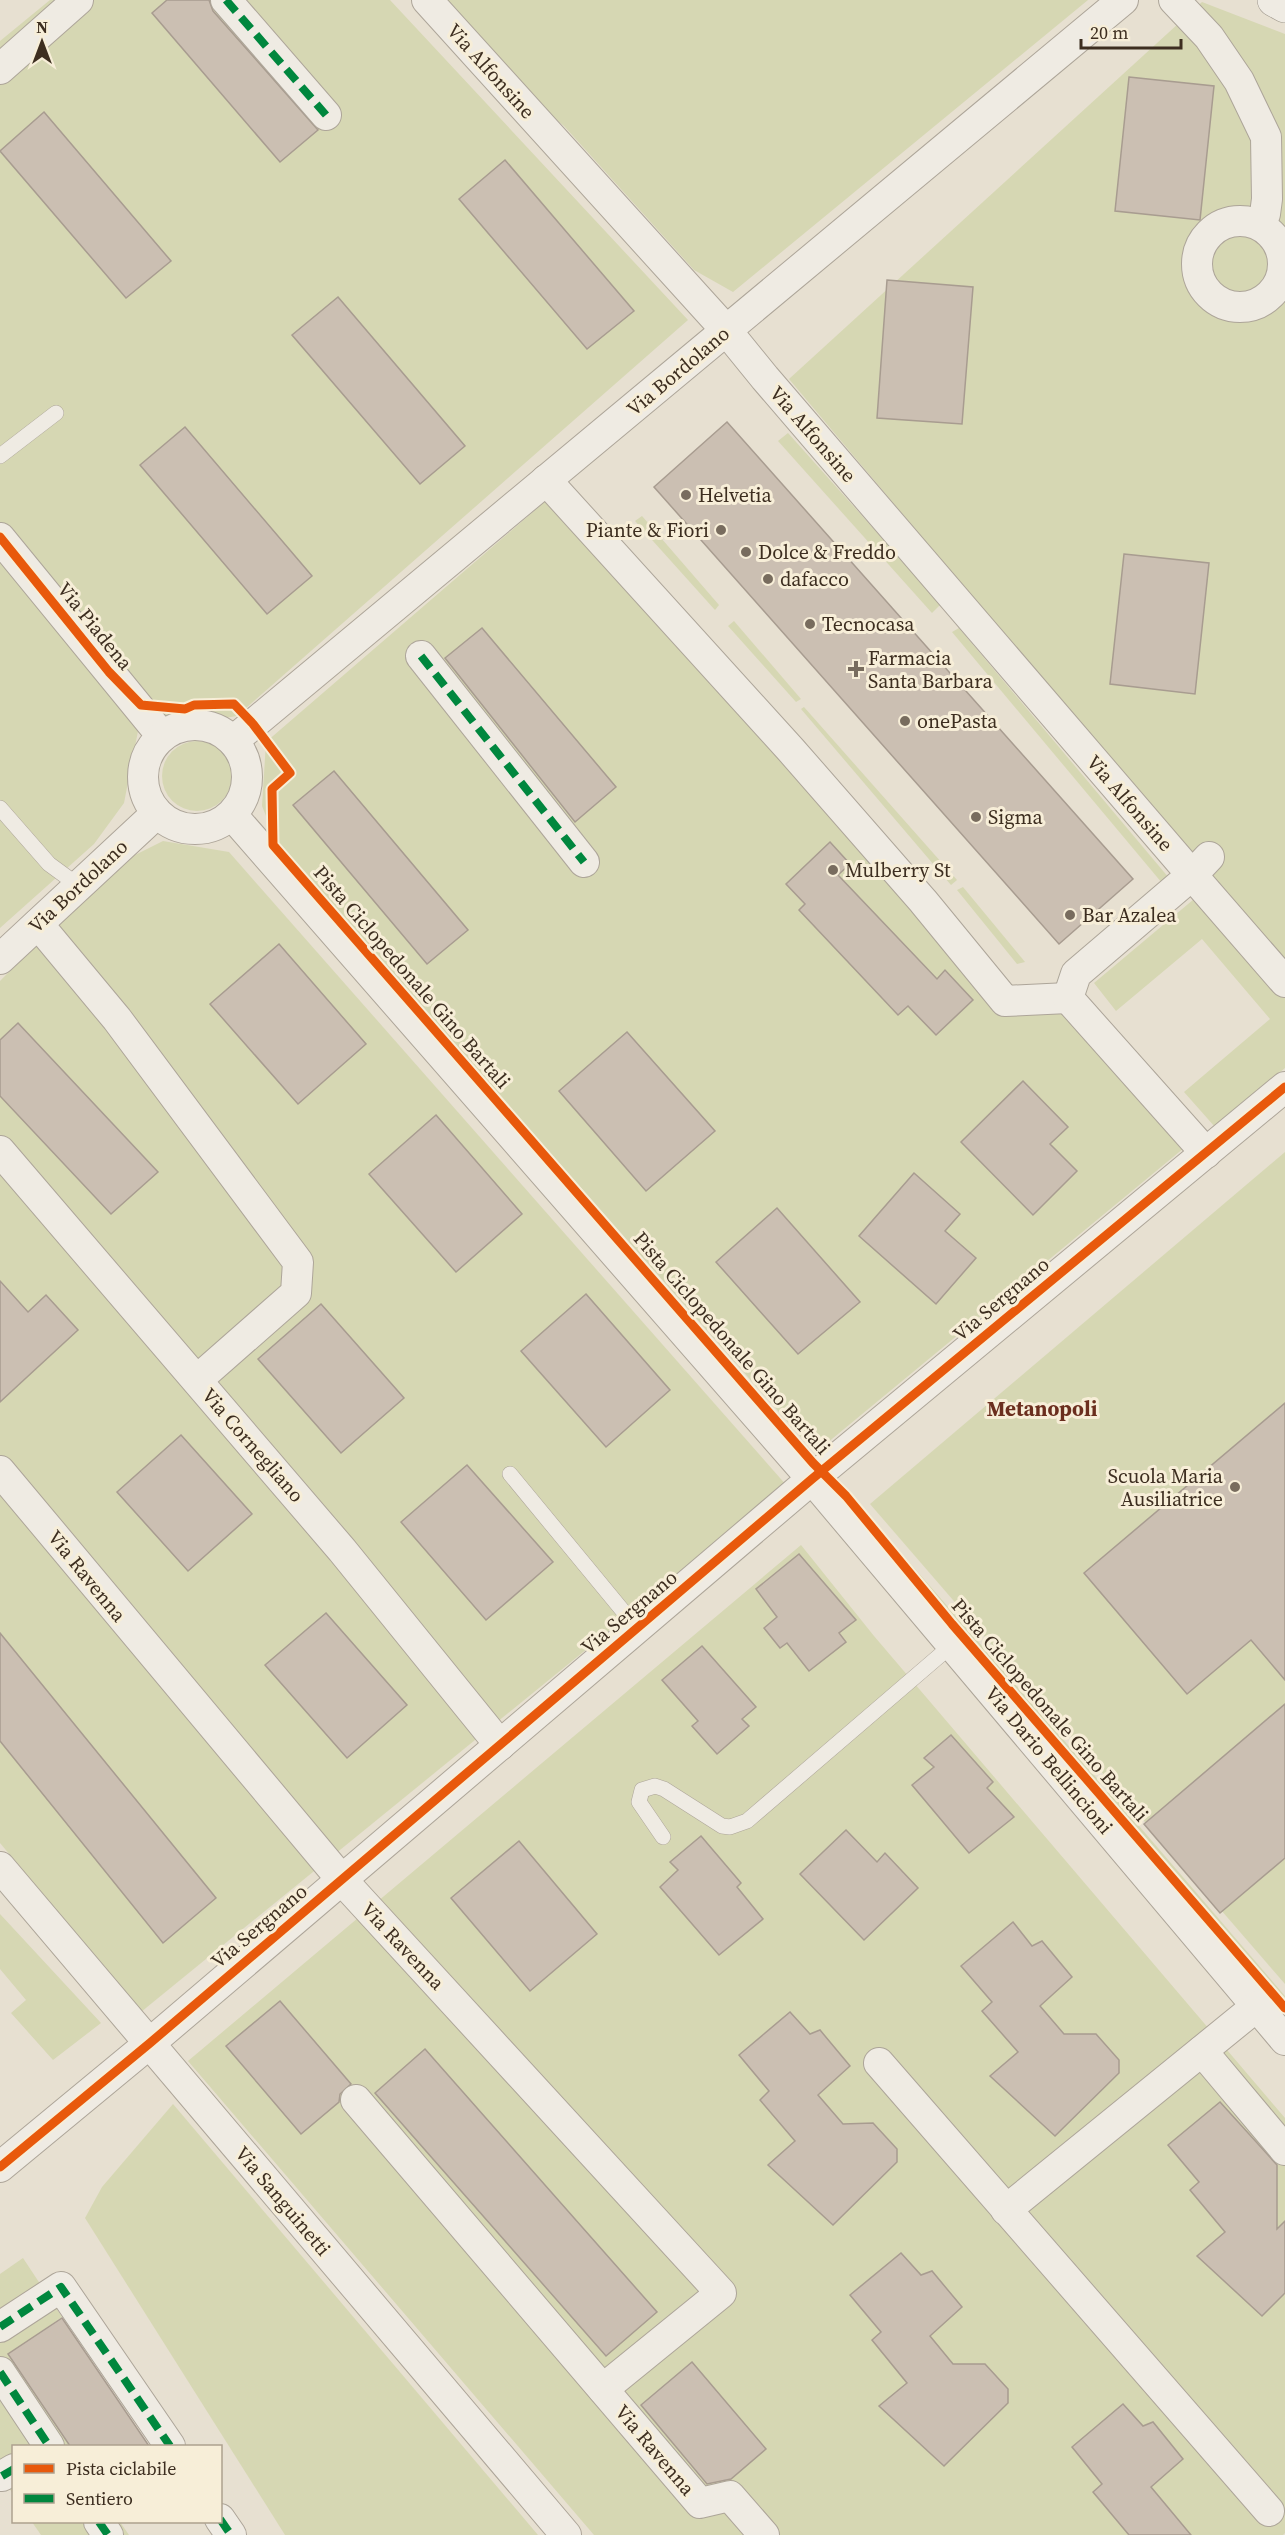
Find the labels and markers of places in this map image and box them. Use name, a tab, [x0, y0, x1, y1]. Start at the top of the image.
place label: Helvetia	[698, 481, 772, 509]
marker: Helvetia	[679, 488, 693, 502]
place label: Piante & Fiori	[586, 516, 709, 544]
marker: Piante & Fiori	[714, 523, 728, 537]
place label: Dolce & Freddo	[758, 538, 896, 566]
marker: Dolce & Freddo	[739, 545, 753, 559]
place label: dafacco	[780, 565, 849, 593]
marker: dafacco	[761, 572, 775, 586]
place label: Tecnocasa	[822, 610, 915, 638]
marker: Tecnocasa	[803, 617, 817, 631]
place label: Farmacia Santa Barbara	[868, 644, 993, 695]
marker: Farmacia Santa Barbara	[849, 662, 863, 676]
place label: onePasta	[917, 707, 998, 735]
marker: onePasta	[898, 714, 912, 728]
place label: Sigma	[988, 803, 1044, 831]
marker: Sigma	[969, 810, 983, 824]
place label: Mulberry St	[845, 856, 951, 884]
marker: Mulberry St	[826, 863, 840, 877]
place label: Bar Azalea	[1082, 901, 1177, 929]
marker: Bar Azalea	[1063, 908, 1077, 922]
place label: Scuola Maria Ausiliatrice	[1108, 1462, 1224, 1513]
marker: Scuola Maria Ausiliatrice	[1228, 1480, 1242, 1494]

